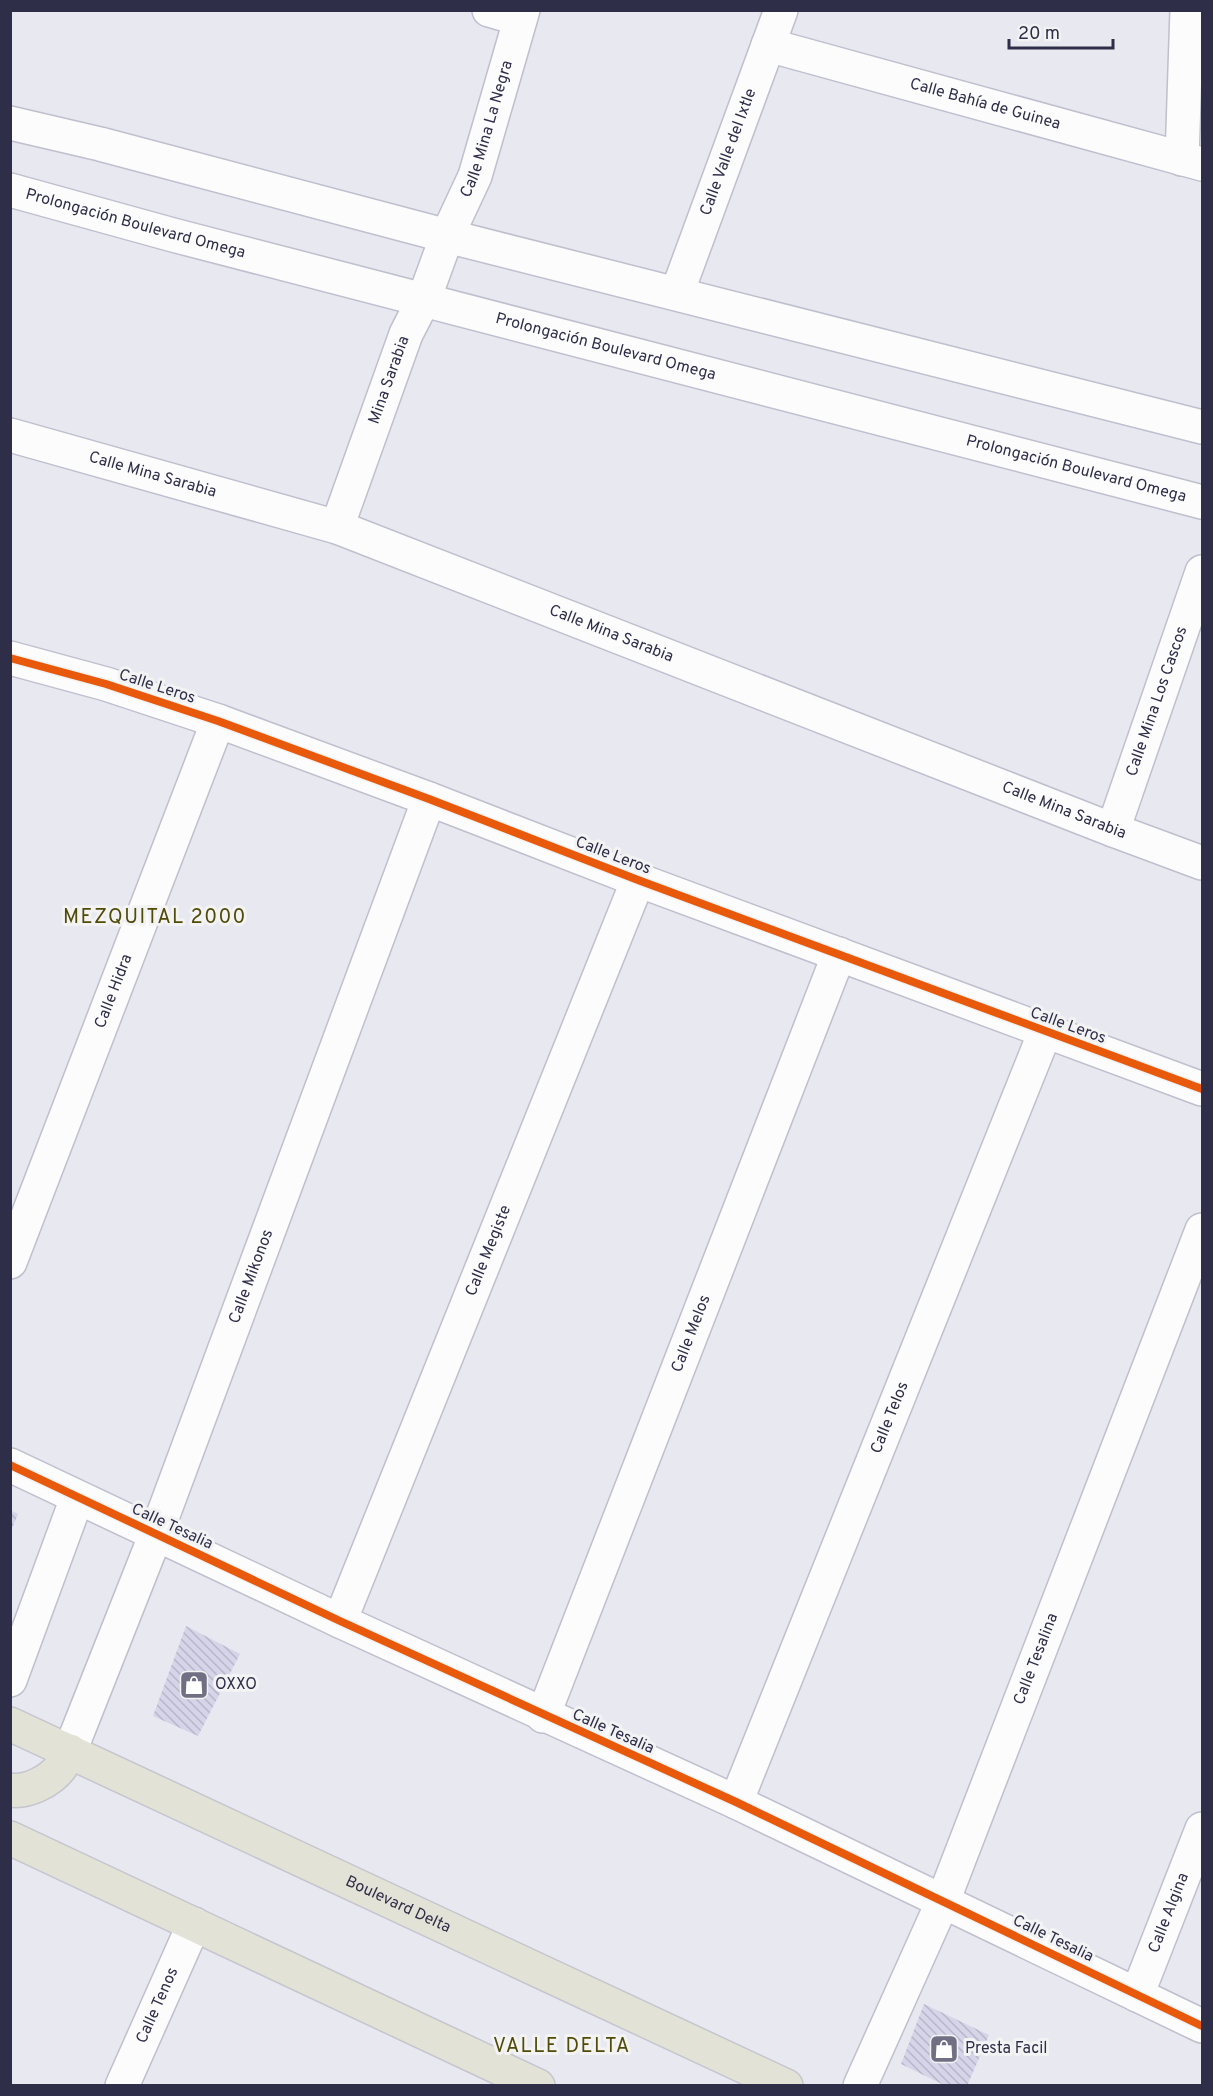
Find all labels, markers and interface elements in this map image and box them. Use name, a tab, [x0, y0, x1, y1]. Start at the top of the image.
scale bar	[1009, 12, 1112, 50]
text: 20 m	[1018, 23, 1060, 46]
street label: Calle Mina La Negra	[456, 58, 518, 201]
street label: Calle Bahía de Guinea	[907, 74, 1063, 135]
street label: Calle Valle del Ixtle	[696, 86, 761, 219]
street label: Prolongación Boulevard Omega	[23, 185, 247, 263]
street label: Prolongación Boulevard Omega	[493, 309, 718, 385]
street label: Mina Sarabia	[365, 333, 414, 427]
street label: Prolongación Boulevard Omega	[964, 431, 1188, 507]
street label: Calle Mina Sarabia	[86, 448, 219, 503]
street label: Calle Mina Sarabia	[546, 601, 676, 667]
street label: Calle Mina Los Cascos	[1122, 624, 1192, 779]
street label: Calle Leros	[116, 665, 198, 709]
street label: Calle Mina Sarabia	[999, 778, 1129, 844]
street label: Calle Leros	[572, 832, 654, 880]
district label: MEZQUITAL 2000	[63, 905, 247, 931]
street label: Calle Hidra	[91, 951, 137, 1031]
street label: Calle Leros	[1027, 1003, 1109, 1049]
street label: Calle Megiste	[462, 1202, 516, 1299]
street label: Calle Mikonos	[225, 1227, 278, 1326]
street label: Calle Melos	[667, 1292, 716, 1375]
street label: Calle Telos	[867, 1379, 914, 1457]
street label: Calle Tesalia	[128, 1499, 216, 1555]
street label: Calle Tesalina	[1010, 1610, 1063, 1708]
shop icon: OXXO	[178, 1669, 210, 1701]
place label: OXXO	[215, 1675, 257, 1695]
street label: Calle Tesalia	[569, 1705, 657, 1759]
street label: Calle Algina	[1144, 1870, 1194, 1956]
street label: Boulevard Delta	[342, 1872, 454, 1938]
street label: Calle Tesalia	[1009, 1911, 1097, 1967]
street label: Calle Tenos	[132, 1964, 183, 2047]
shop icon: Presta Facil	[928, 2033, 960, 2065]
district label: VALLE DELTA	[493, 2034, 631, 2060]
place label: Presta Facil	[965, 2039, 1047, 2059]

